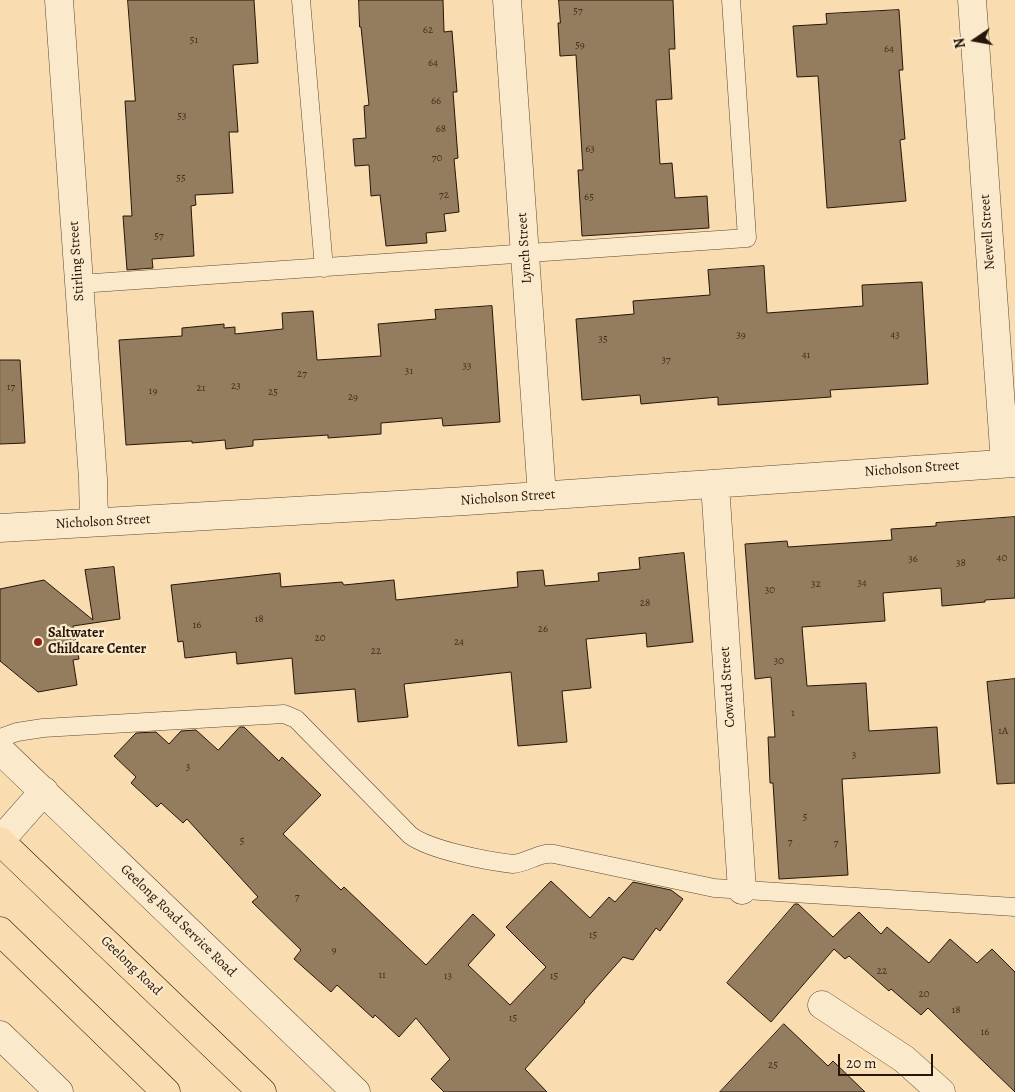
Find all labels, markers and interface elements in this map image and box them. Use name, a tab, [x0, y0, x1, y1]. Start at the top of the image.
house number: 57	[573, 4, 583, 18]
north arrow	[950, 15, 1000, 65]
house number: 62	[423, 23, 433, 37]
house number: 51	[190, 33, 198, 47]
text: N	[949, 36, 970, 50]
house number: 59	[575, 38, 585, 52]
house number: 64	[884, 42, 894, 56]
house number: 64	[428, 56, 438, 70]
house number: 66	[431, 94, 441, 108]
house number: 53	[177, 109, 187, 123]
house number: 68	[436, 122, 446, 136]
house number: 63	[585, 142, 595, 156]
house number: 70	[432, 151, 442, 165]
house number: 55	[176, 171, 186, 185]
house number: 72	[439, 188, 449, 202]
house number: 65	[584, 190, 594, 204]
street label: Newell Street	[977, 194, 999, 270]
street label: Lynch Street	[514, 212, 536, 284]
street label: Stirling Street	[66, 220, 88, 302]
house number: 57	[154, 229, 164, 243]
house number: 39	[736, 328, 746, 342]
house number: 43	[890, 328, 900, 342]
house number: 35	[598, 332, 608, 346]
house number: 41	[802, 348, 810, 362]
house number: 37	[661, 353, 671, 367]
house number: 33	[462, 359, 472, 373]
house number: 31	[405, 364, 413, 378]
house number: 27	[297, 367, 307, 381]
house number: 23	[231, 379, 241, 393]
house number: 17	[7, 380, 15, 394]
house number: 21	[197, 381, 205, 395]
house number: 19	[149, 384, 157, 398]
house number: 25	[268, 385, 278, 399]
house number: 29	[348, 390, 358, 404]
street label: Nicholson Street	[864, 457, 960, 481]
street label: Nicholson Street	[460, 486, 556, 510]
street label: Nicholson Street	[55, 511, 151, 533]
house number: 40	[997, 551, 1007, 565]
house number: 36	[908, 552, 918, 566]
house number: 38	[956, 556, 966, 570]
house number: 34	[857, 576, 867, 590]
house number: 32	[811, 577, 821, 591]
house number: 30	[765, 583, 775, 597]
house number: 28	[640, 596, 650, 610]
house number: 18	[254, 612, 264, 626]
house number: 16	[193, 618, 201, 632]
house number: 26	[538, 622, 548, 636]
place label: Saltwater Childcare Center	[48, 626, 146, 658]
house number: 20	[314, 631, 326, 645]
house number: 24	[454, 635, 464, 649]
marker: Saltwater Childcare Center	[32, 636, 44, 648]
house number: 22	[371, 644, 381, 658]
street label: Coward Street	[717, 646, 739, 728]
house number: 30	[774, 654, 784, 668]
house number: 1	[791, 706, 795, 720]
house number: 1A	[998, 724, 1008, 738]
house number: 3	[852, 748, 856, 762]
house number: 3	[186, 760, 190, 774]
house number: 5	[803, 810, 807, 824]
house number: 5	[240, 834, 244, 848]
house number: 7	[788, 835, 792, 849]
house number: 7	[834, 836, 838, 850]
street label: Geelong Road Service Road	[117, 861, 239, 981]
house number: 7	[295, 890, 299, 904]
house number: 15	[589, 928, 597, 942]
street label: Geelong Road	[97, 933, 165, 999]
house number: 9	[331, 943, 337, 957]
house number: 22	[877, 964, 887, 978]
house number: 11	[378, 968, 386, 982]
house number: 13	[444, 969, 452, 983]
house number: 15	[550, 969, 558, 983]
house number: 20	[918, 987, 930, 1001]
house number: 18	[951, 1003, 961, 1017]
house number: 15	[509, 1011, 517, 1025]
house number: 16	[981, 1025, 989, 1039]
scale bar	[840, 1044, 935, 1076]
text: 20 m	[846, 1053, 877, 1073]
house number: 25	[768, 1058, 778, 1072]

